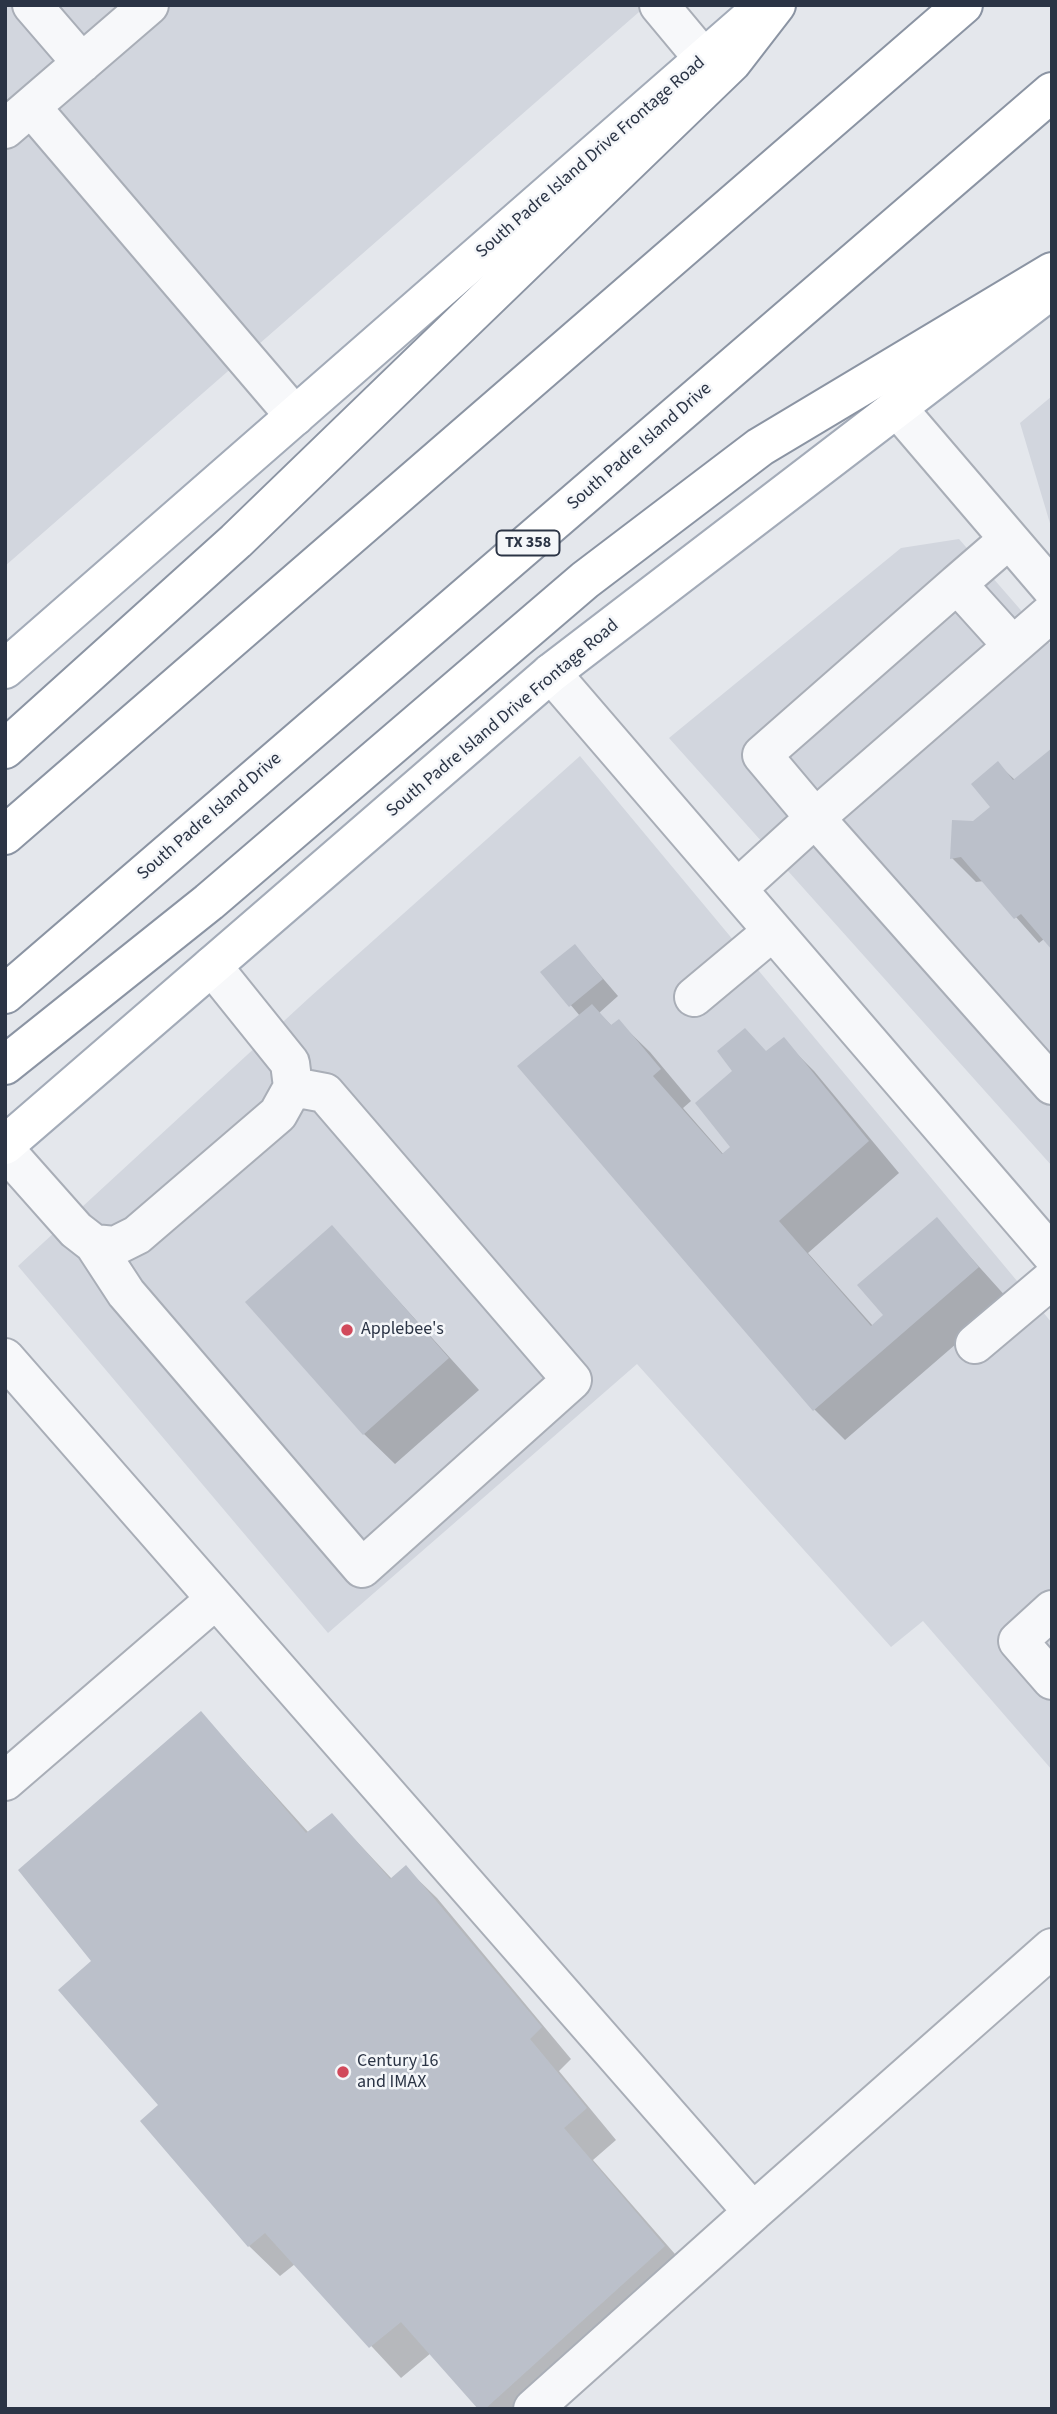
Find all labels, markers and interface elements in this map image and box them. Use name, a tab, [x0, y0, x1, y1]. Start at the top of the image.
street label: South Padre Island Drive Frontage Road	[472, 53, 710, 263]
street label: South Padre Island Drive	[563, 378, 717, 516]
road number: TX 358	[496, 530, 560, 556]
street label: South Padre Island Drive Frontage Road	[382, 615, 624, 823]
street label: South Padre Island Drive	[133, 748, 287, 886]
place label: Applebee's	[361, 1319, 444, 1341]
marker: Applebee's	[339, 1322, 355, 1338]
place label: Century 16 and IMAX	[357, 2051, 439, 2094]
marker: Century 16 and IMAX	[335, 2064, 351, 2080]

